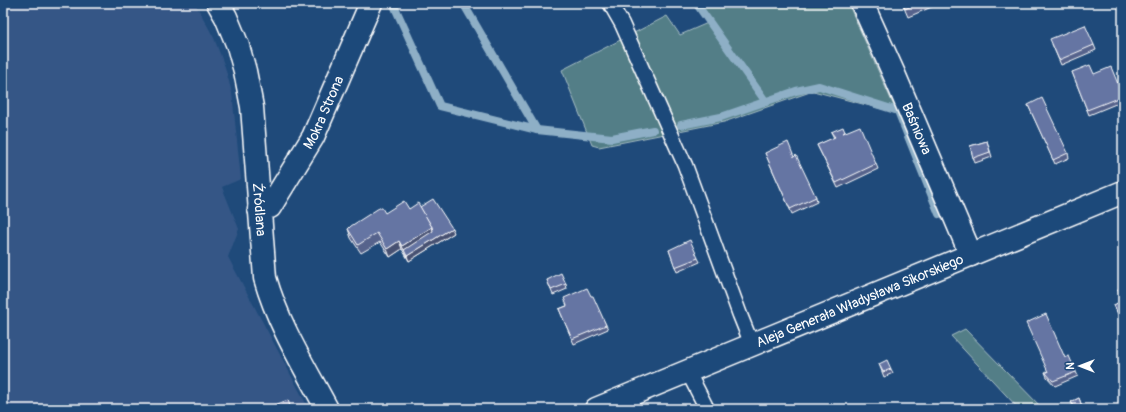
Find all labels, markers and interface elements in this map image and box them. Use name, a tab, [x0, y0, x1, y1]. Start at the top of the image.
street label: Mokra Strona	[300, 73, 347, 152]
street label: Baśniowa	[898, 100, 935, 157]
street label: Źródlana	[249, 182, 270, 237]
street label: Aleja Generała Władysława Sikorskiego	[754, 251, 966, 351]
north arrow	[1060, 346, 1100, 386]
text: N	[1064, 362, 1077, 370]

